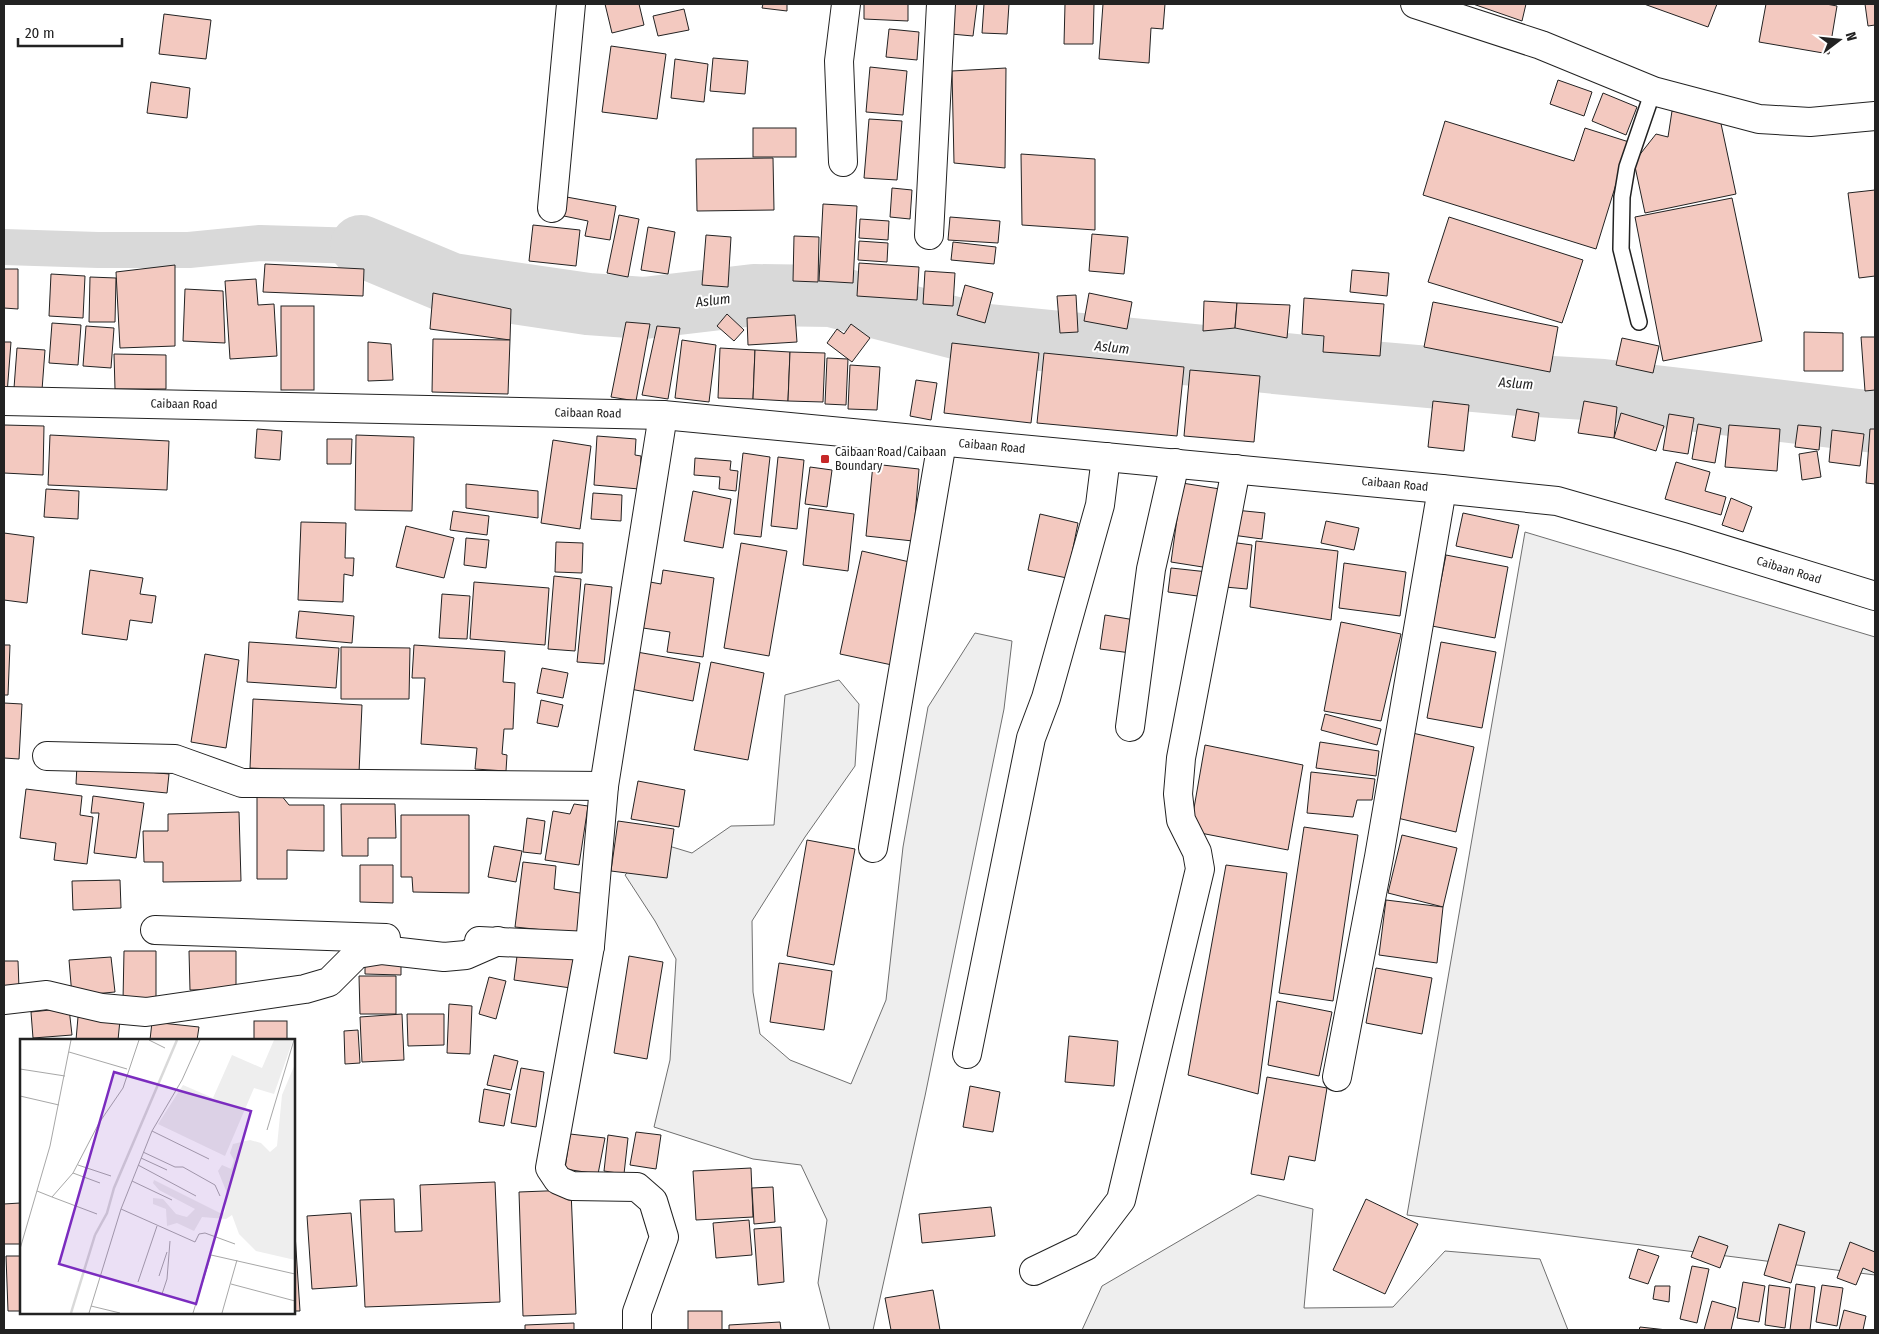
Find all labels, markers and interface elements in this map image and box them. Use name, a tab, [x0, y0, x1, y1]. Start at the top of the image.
scale bar	[18, 15, 121, 47]
north arrow	[1814, 15, 1864, 65]
text: 20 m	[25, 24, 55, 42]
text: N	[1842, 30, 1860, 43]
water label: Aslum	[694, 290, 731, 311]
water label: Aslum	[1093, 337, 1130, 358]
water label: Aslum	[1497, 374, 1534, 393]
street label: Caibaan Road	[150, 396, 218, 412]
street label: Caibaan Road	[554, 405, 622, 421]
street label: Caibaan Road	[958, 436, 1026, 456]
place label: Caibaan Road/Caibaan Boundary	[835, 445, 946, 473]
marker: Caibaan Road/Caibaan Boundary	[819, 453, 831, 465]
street label: Caibaan Road	[1361, 474, 1429, 494]
street label: Caibaan Road	[1755, 554, 1823, 586]
inset map	[20, 1039, 295, 1314]

